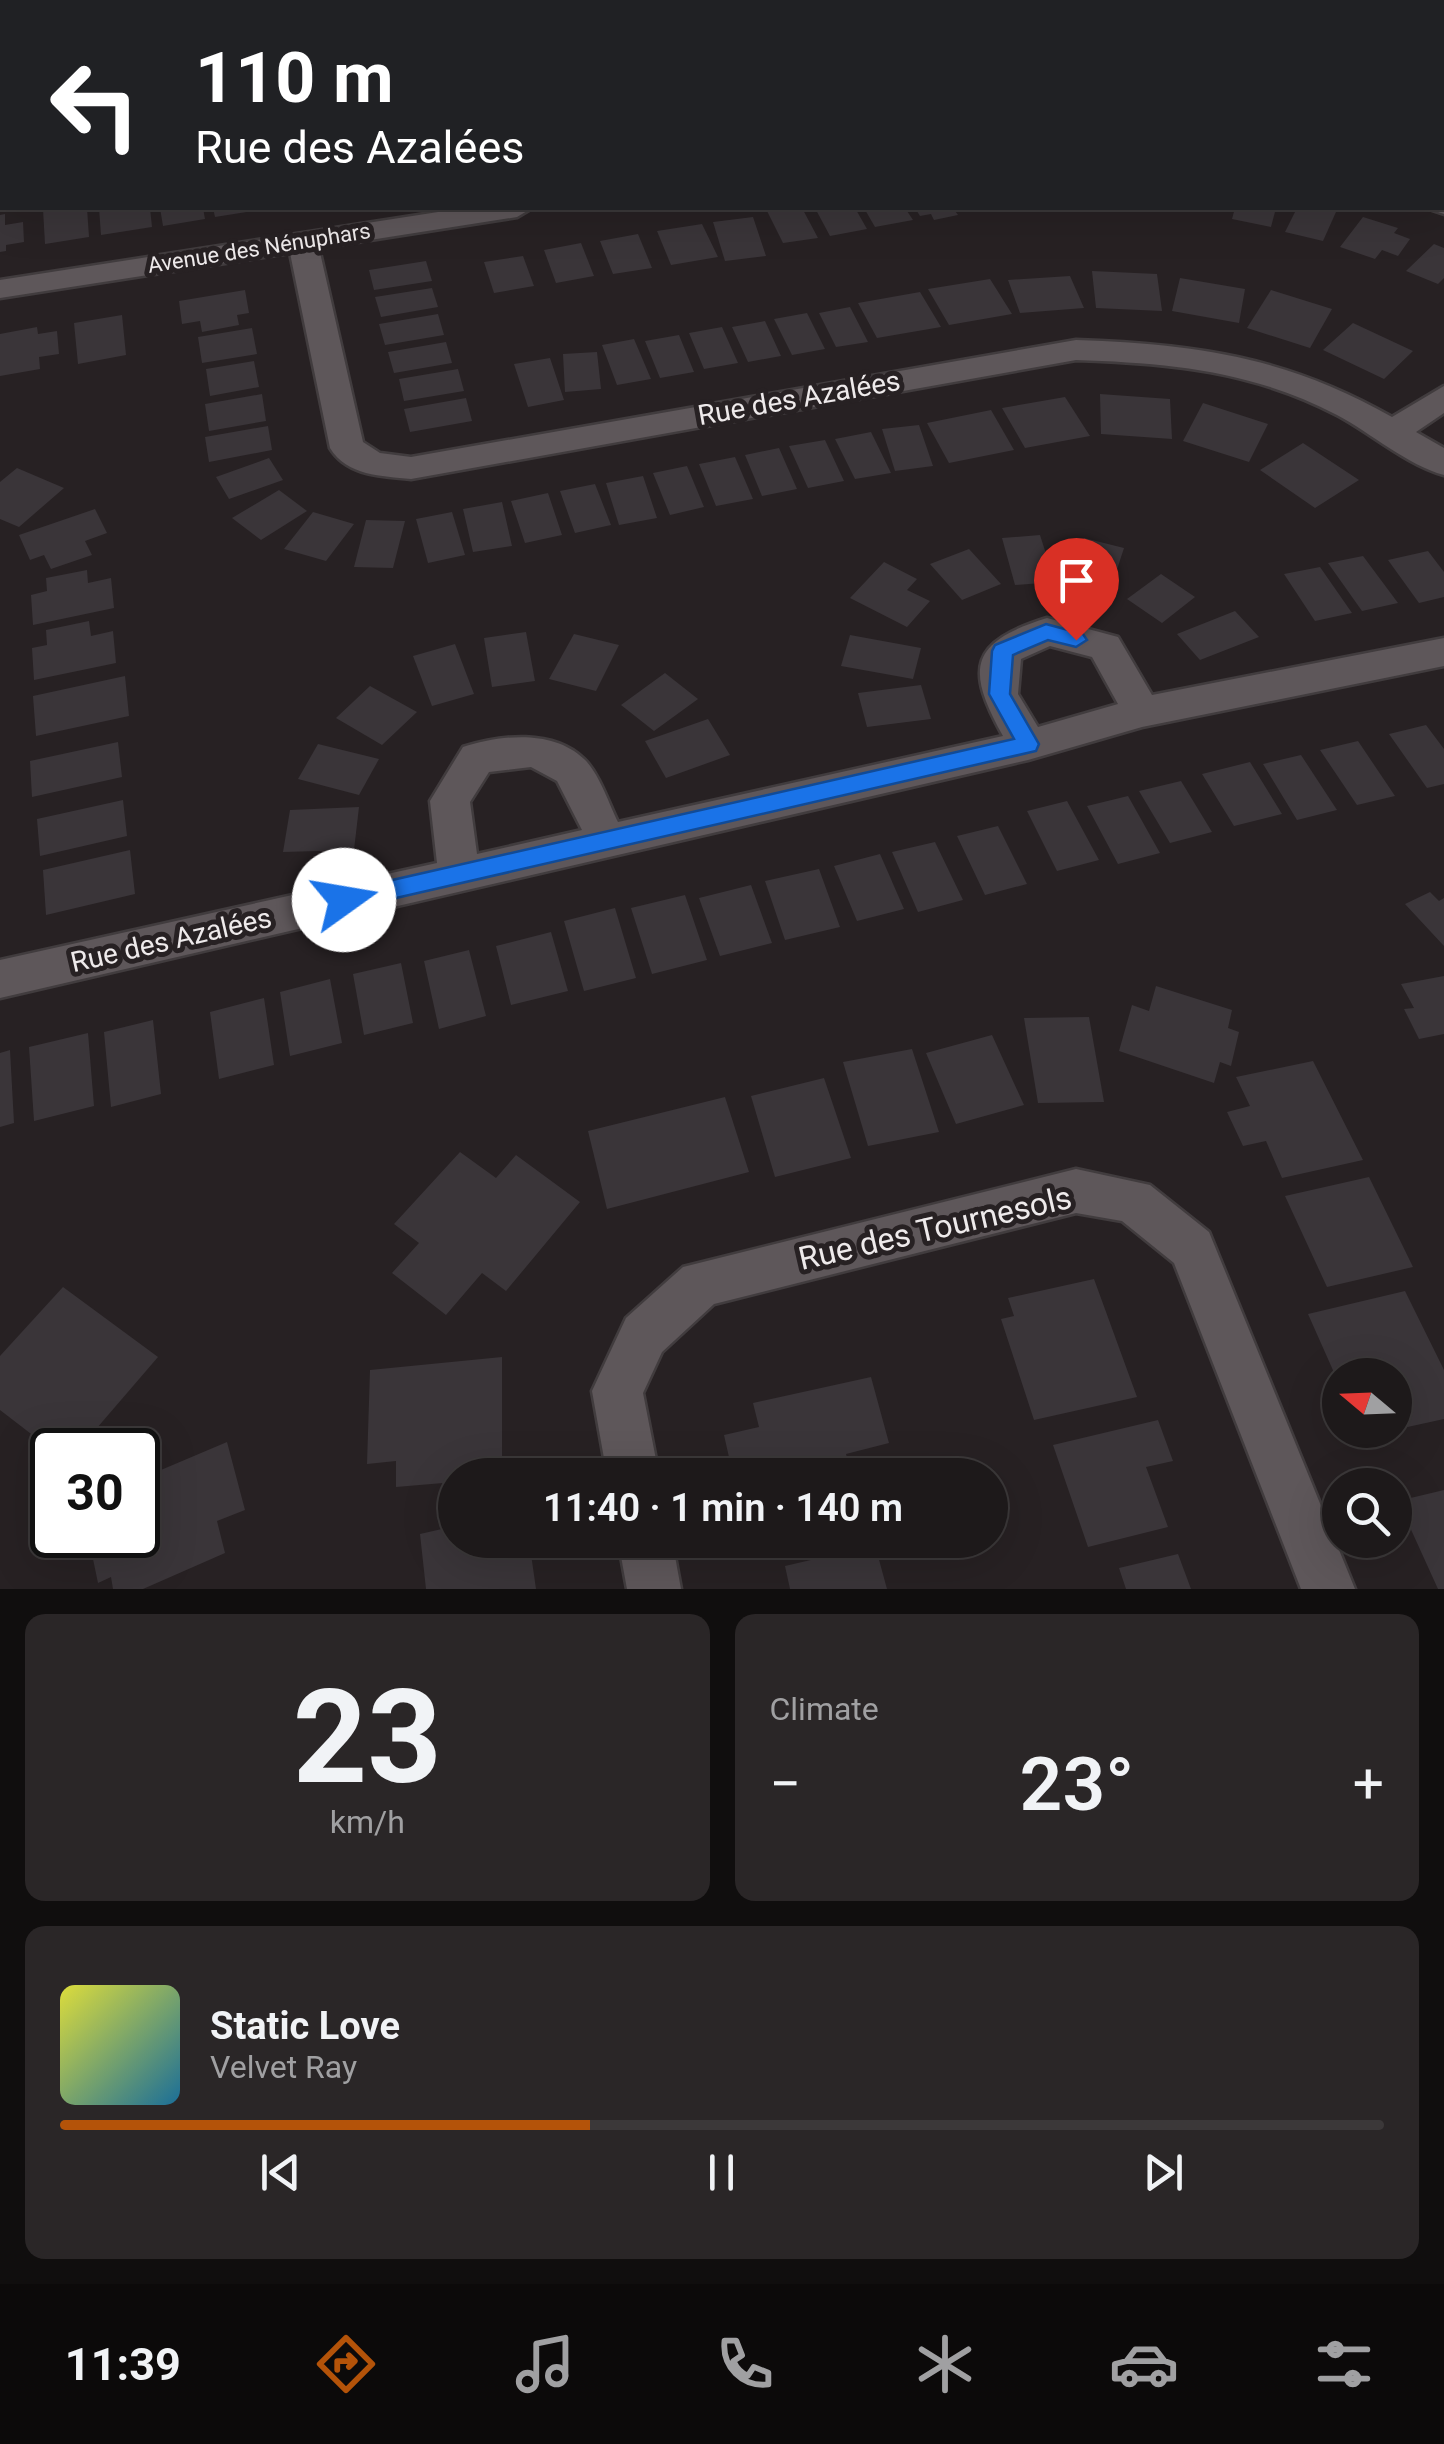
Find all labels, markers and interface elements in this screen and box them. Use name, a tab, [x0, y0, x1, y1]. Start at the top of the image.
text: 110 m	[195, 37, 394, 119]
icon: left	[30, 40, 160, 170]
text: Rue des Azalées	[195, 121, 525, 174]
street label: Avenue des Nénuphars	[146, 218, 372, 278]
street label: Rue des Azalées	[695, 364, 903, 432]
pin	[1034, 538, 1119, 641]
icon: arrive	[1049, 553, 1104, 608]
position arrow	[292, 848, 396, 952]
street label: Rue des Azalées	[67, 901, 275, 979]
street label: Rue des Tournesols	[795, 1178, 1075, 1278]
north arrow	[1322, 1358, 1412, 1448]
map controls	[1322, 1358, 1412, 1558]
speed limit sign: 30	[30, 1428, 160, 1558]
button: search	[1322, 1468, 1412, 1558]
text: 11:40 · 1 min · 140 m	[543, 1486, 903, 1530]
text: 23	[293, 1661, 442, 1814]
text: Climate	[770, 1690, 879, 1728]
text: 23°	[1020, 1740, 1134, 1828]
text: −	[770, 1752, 801, 1816]
text: +	[1353, 1752, 1384, 1816]
text: km/h	[330, 1803, 405, 1841]
text: Static Love	[210, 2004, 400, 2048]
text: Velvet Ray	[210, 2048, 357, 2086]
icon: previous	[253, 2145, 308, 2200]
icon: pause	[694, 2145, 749, 2200]
icon: next	[1136, 2145, 1191, 2200]
icon: directions	[311, 2329, 381, 2399]
icon: music	[510, 2329, 580, 2399]
icon: phone	[710, 2329, 780, 2399]
icon: climate	[910, 2329, 980, 2399]
icon: car	[1109, 2329, 1179, 2399]
icon: filters	[1309, 2329, 1379, 2399]
text: 11:39	[65, 2338, 181, 2391]

